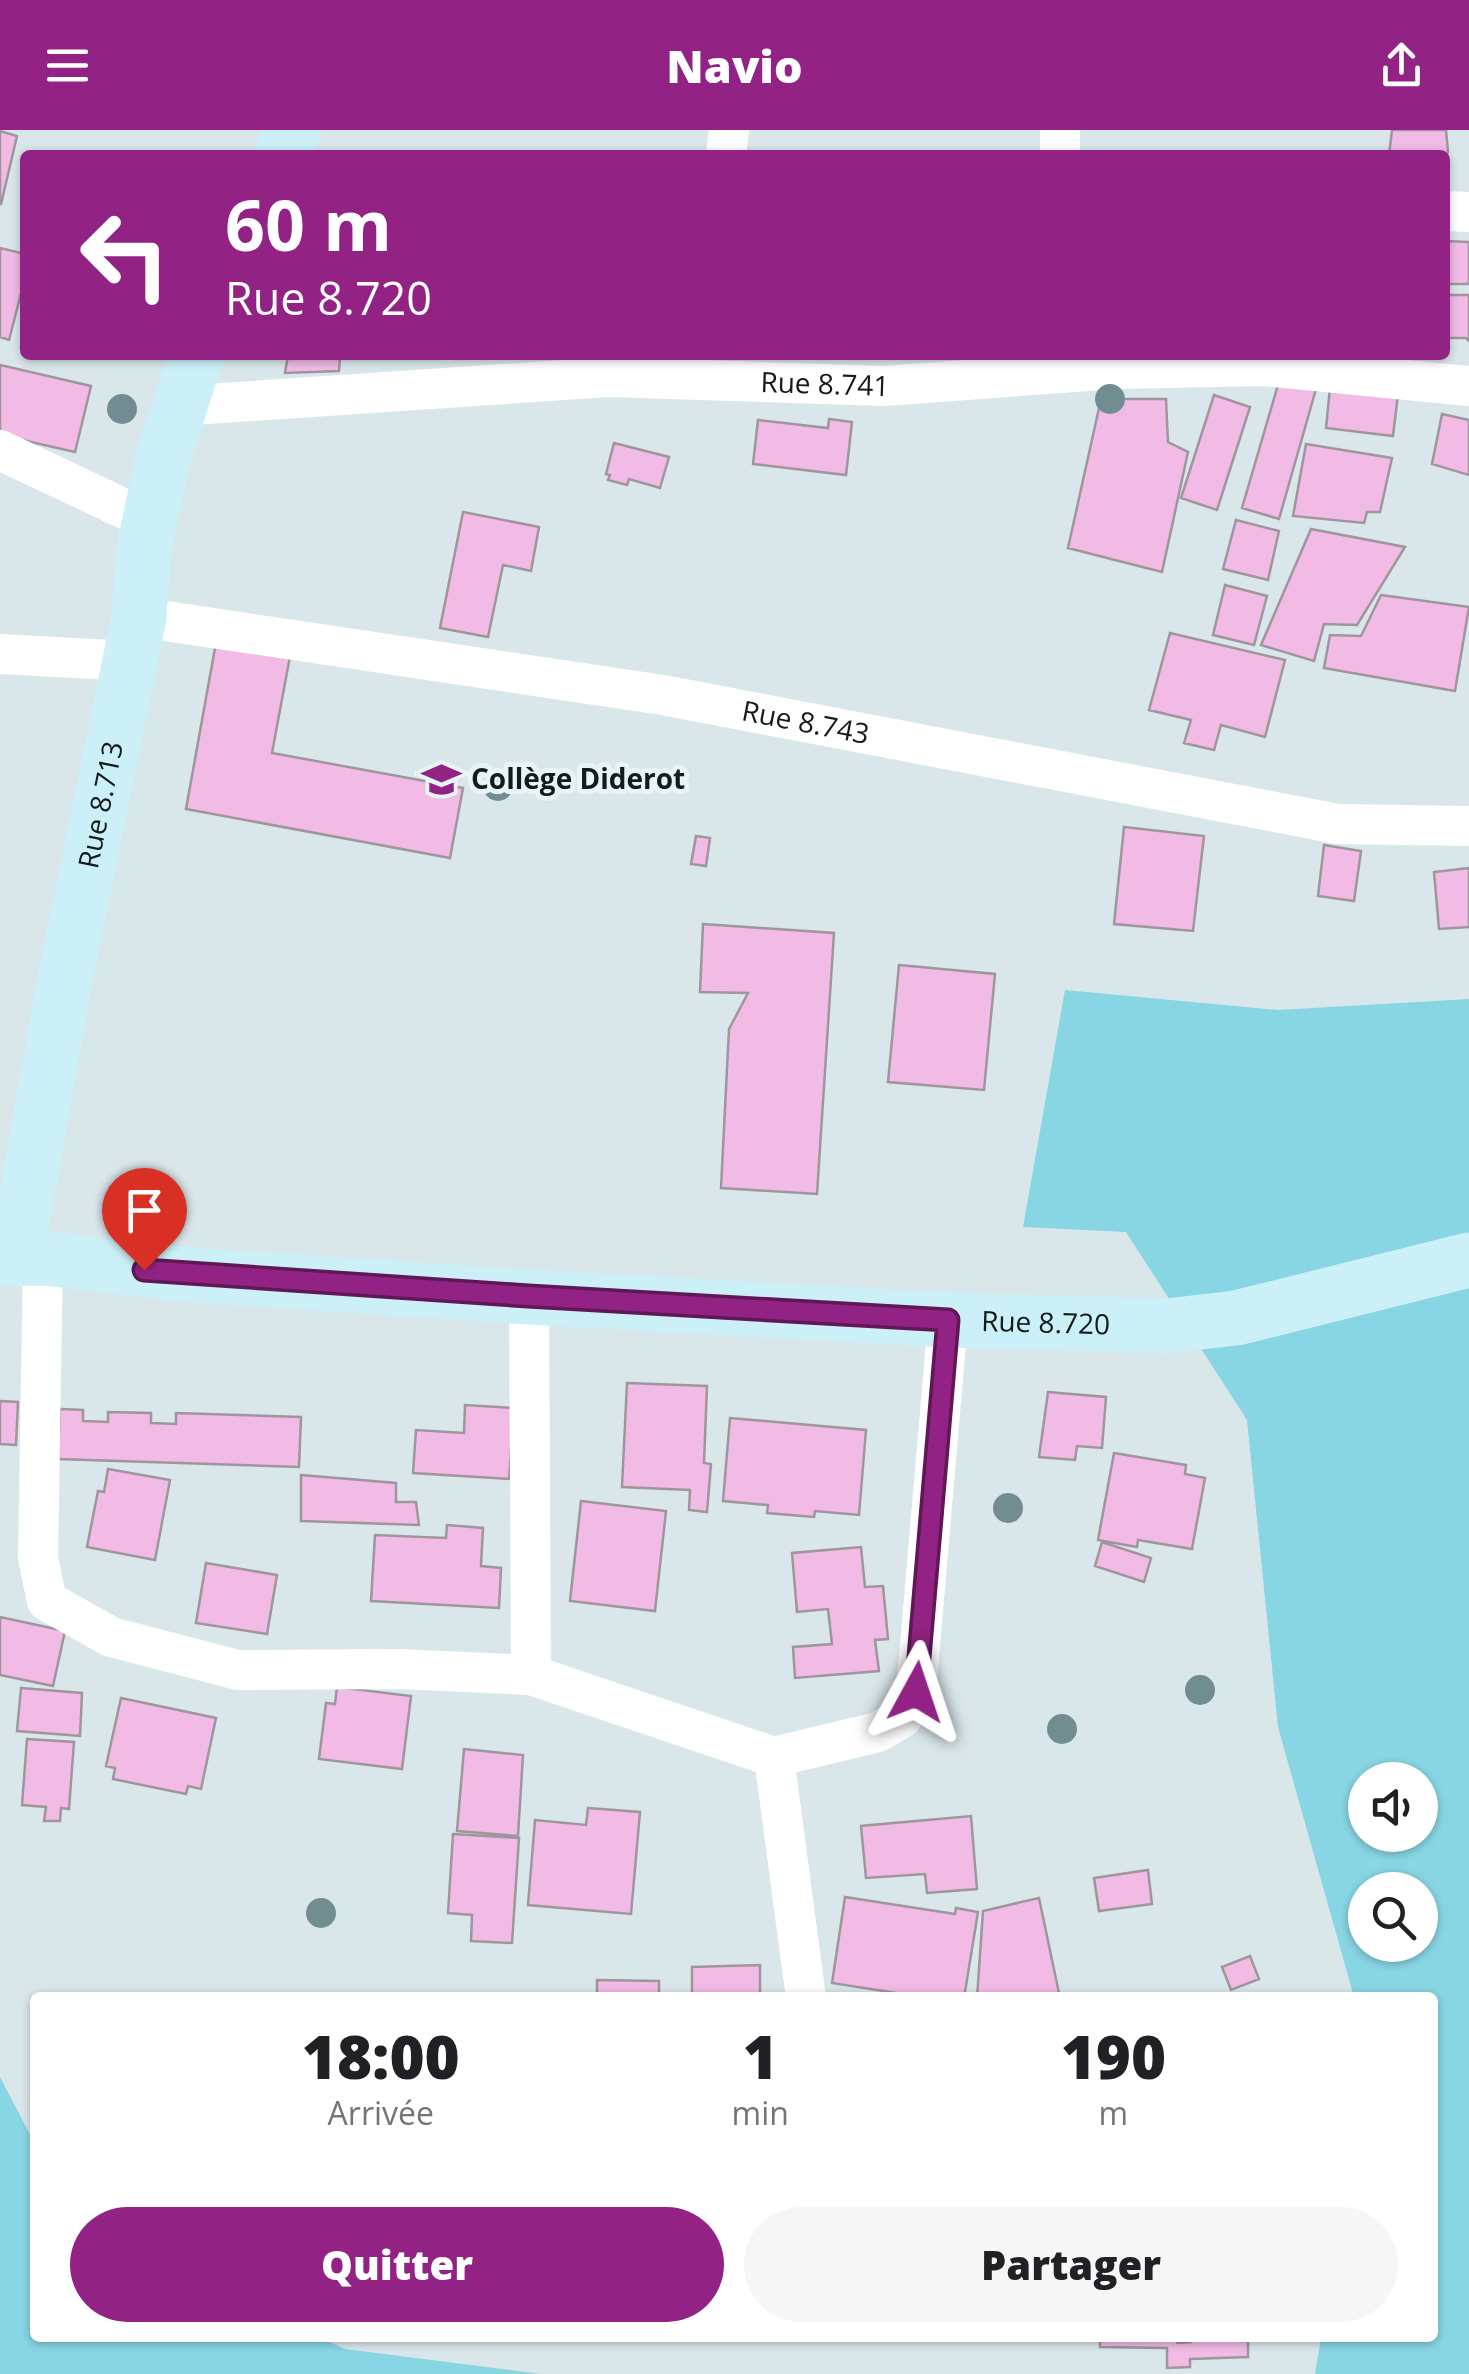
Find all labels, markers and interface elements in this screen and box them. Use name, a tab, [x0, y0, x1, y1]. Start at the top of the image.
text: Navio	[666, 35, 803, 96]
icon: menu	[40, 38, 95, 93]
icon: share	[1374, 38, 1429, 93]
text: 60 m	[225, 176, 392, 272]
icon: left	[60, 190, 190, 320]
text: Rue 8.720	[225, 267, 432, 328]
street label: Rue 8.741	[760, 362, 890, 404]
street label: Rue 8.743	[739, 691, 873, 752]
street label: Rue 8.713	[68, 738, 131, 872]
school or university icon: Collège Diderot	[420, 758, 462, 800]
place label: Collège Diderot	[471, 759, 685, 797]
pin	[102, 1168, 187, 1271]
icon: arrive	[117, 1183, 172, 1238]
street label: Rue 8.720	[981, 1301, 1111, 1342]
position arrow	[864, 1640, 968, 1744]
map controls	[1348, 1762, 1438, 1962]
button: sound	[1348, 1762, 1438, 1852]
button: search	[1348, 1872, 1438, 1962]
text: 18:00	[302, 2015, 460, 2097]
text: 1	[743, 2015, 778, 2097]
text: 190	[1061, 2015, 1166, 2097]
text: Arrivée	[328, 2091, 434, 2134]
text: min	[732, 2091, 789, 2134]
text: m	[1099, 2091, 1128, 2134]
button: Quitter	[70, 2207, 724, 2322]
button: Partager	[744, 2207, 1398, 2322]

